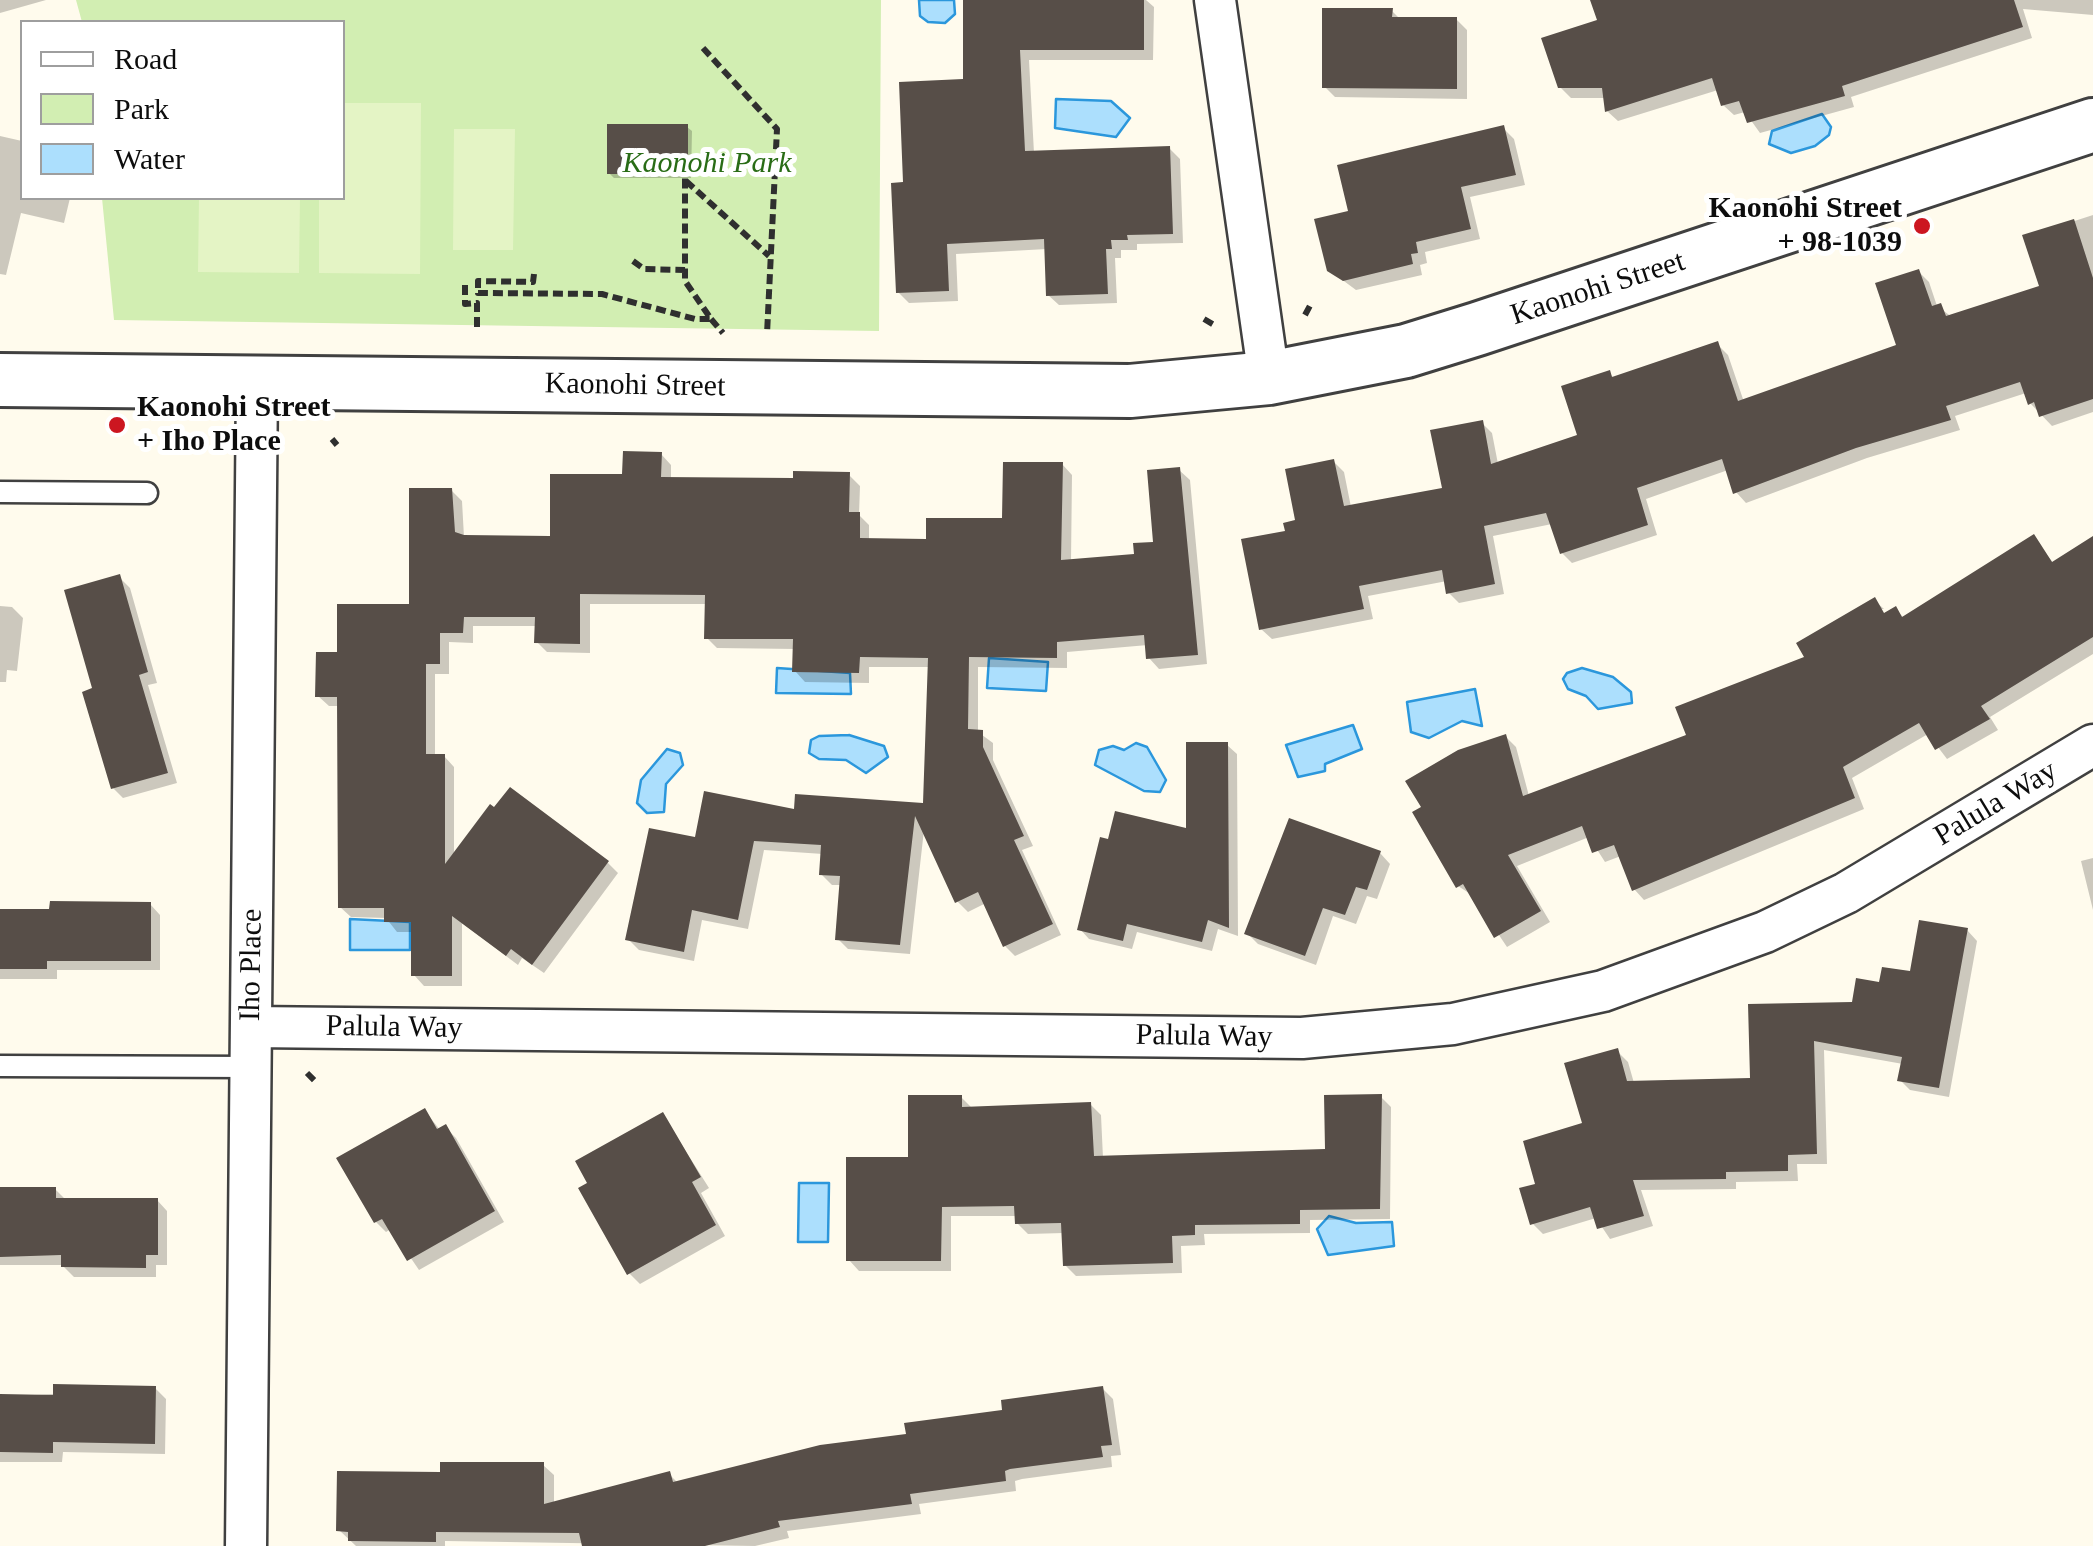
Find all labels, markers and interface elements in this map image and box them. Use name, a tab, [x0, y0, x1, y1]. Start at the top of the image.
legend	[20, 20, 345, 200]
text: Road	[114, 42, 177, 75]
text: Park	[114, 92, 169, 125]
text: Water	[114, 142, 185, 175]
park label: Kaonohi Park	[622, 146, 792, 182]
place label: Kaonohi Street + 98-1039	[1708, 191, 1902, 262]
marker: Kaonohi Street + 98-1039	[1911, 215, 1933, 237]
street label: Kaonohi Street	[1506, 244, 1690, 334]
street label: Kaonohi Street	[544, 366, 726, 406]
place label: Kaonohi Street + Iho Place	[137, 390, 331, 460]
marker: Kaonohi Street + Iho Place	[106, 414, 128, 436]
street label: Palula Way	[1928, 753, 2064, 855]
street label: Iho Place	[233, 908, 271, 1022]
street label: Palula Way	[325, 1009, 463, 1047]
street label: Palula Way	[1135, 1018, 1273, 1056]

